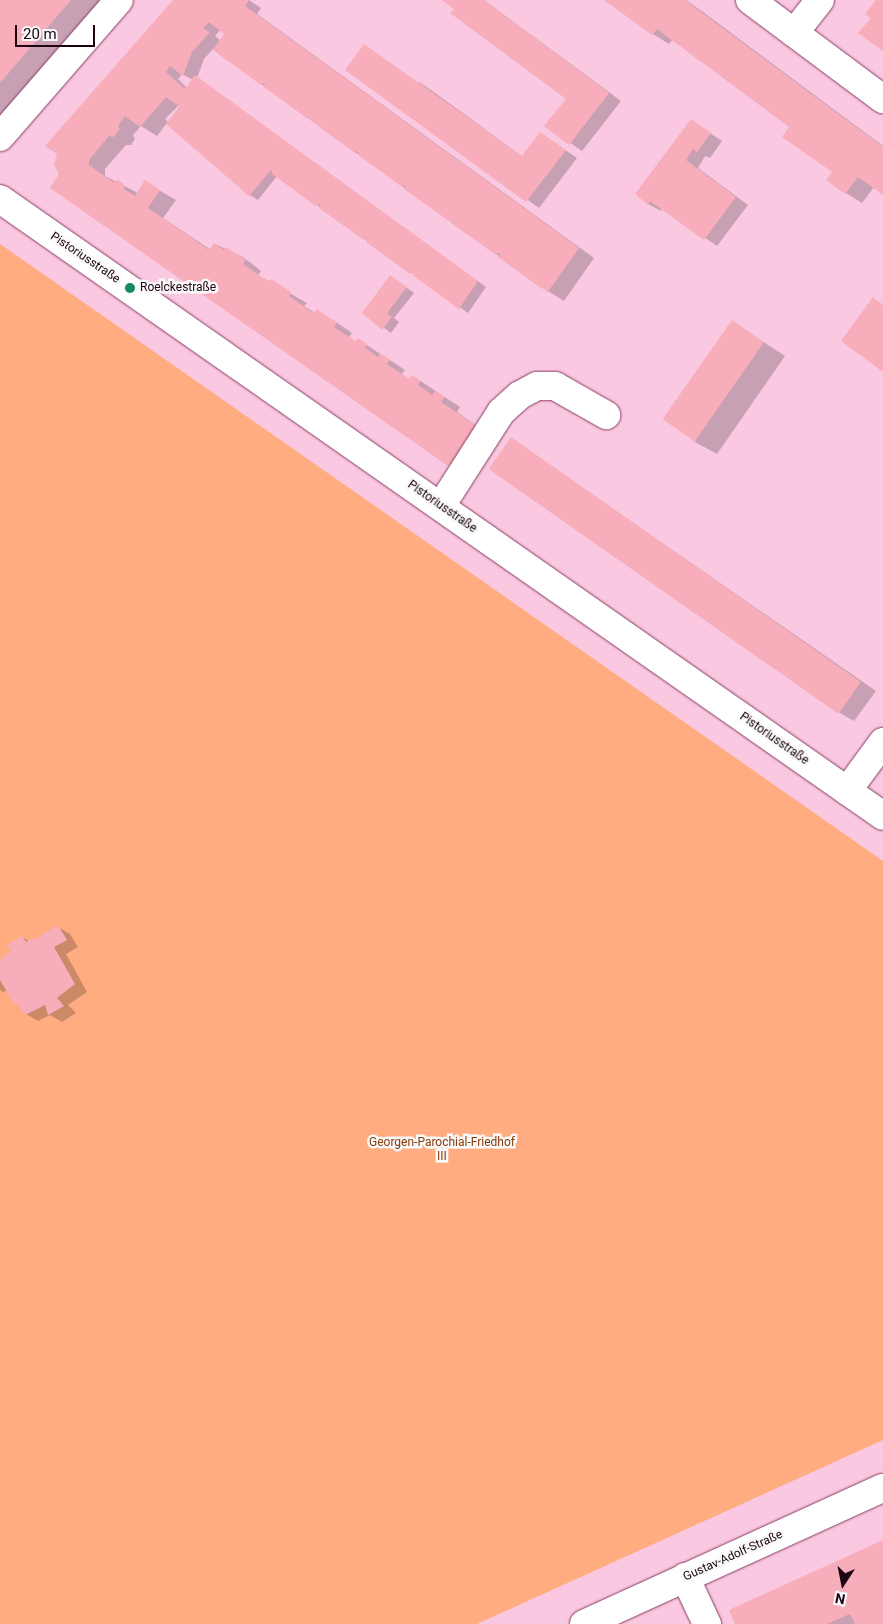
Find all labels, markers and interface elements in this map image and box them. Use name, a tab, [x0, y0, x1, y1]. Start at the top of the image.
scale bar	[18, 15, 98, 47]
text: 20 m	[23, 25, 57, 43]
street label: Pistoriusstraße	[47, 229, 123, 287]
place label: Roelckestraße	[140, 281, 216, 295]
marker: Roelckestraße	[124, 282, 136, 294]
street label: Pistoriusstraße	[405, 478, 479, 536]
street label: Pistoriusstraße	[737, 710, 811, 768]
park label: Georgen-Parochial-Friedhof III	[369, 1136, 515, 1164]
street label: Gustav-Adolf-Straße	[681, 1528, 785, 1584]
north arrow	[818, 1559, 868, 1609]
text: N	[834, 1590, 847, 1608]

